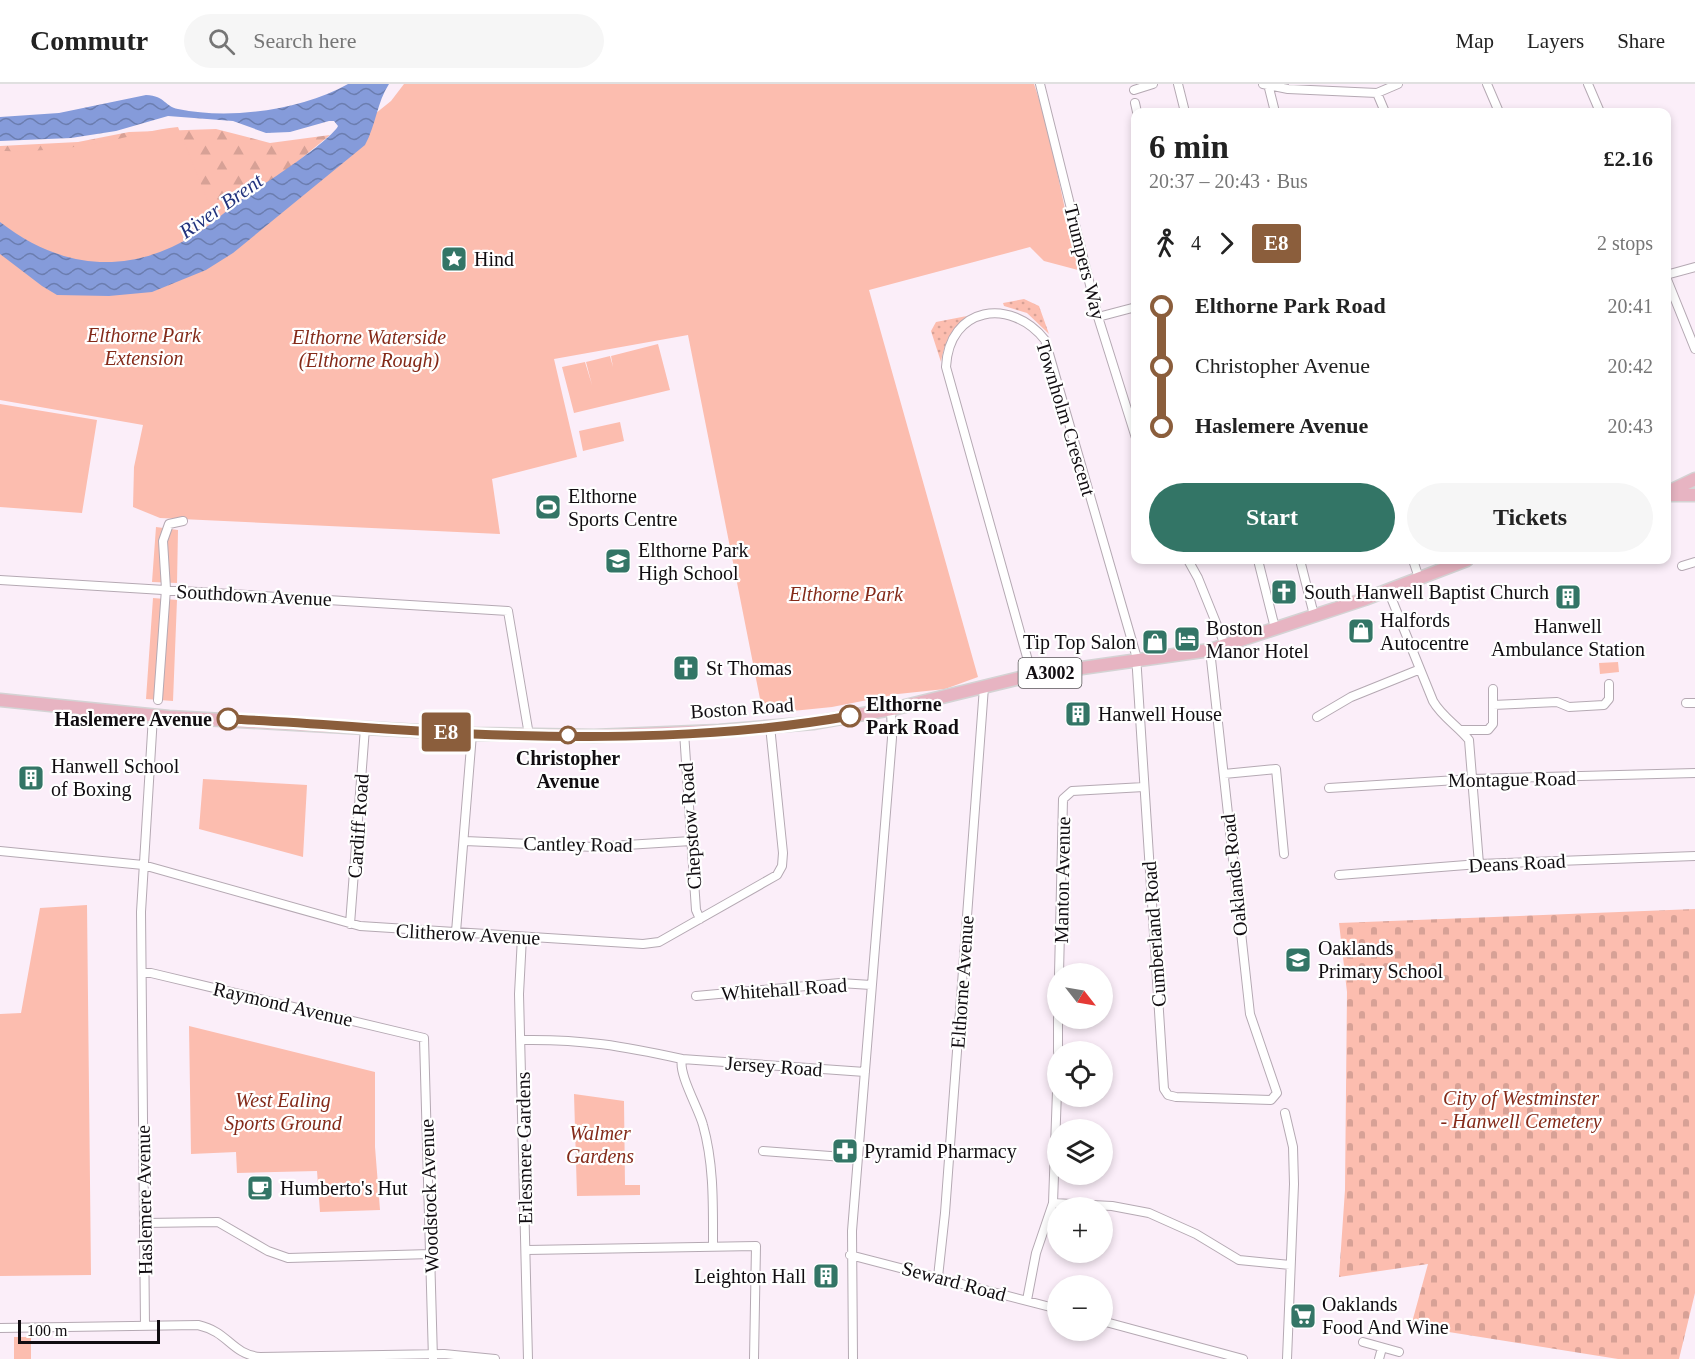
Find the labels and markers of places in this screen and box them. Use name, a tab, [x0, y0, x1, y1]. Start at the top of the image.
place icon: Hind	[439, 244, 469, 274]
place label: Hind	[474, 248, 514, 270]
place label: Elthorne Sports Centre	[568, 485, 678, 531]
sports icon: Elthorne Sports Centre	[533, 492, 563, 522]
place label: Elthorne Park High School	[638, 539, 749, 585]
school or university icon: Elthorne Park High School	[603, 546, 633, 576]
church icon: South Hanwell Baptist Church	[1269, 577, 1299, 607]
place label: South Hanwell Baptist Church	[1304, 581, 1549, 604]
building icon: Hanwell Ambulance Station	[1553, 582, 1583, 612]
place label: Halfords Autocentre	[1380, 609, 1469, 654]
place label: Hanwell Ambulance Station	[1491, 615, 1645, 660]
shop icon: Halfords Autocentre	[1346, 616, 1376, 646]
place label: Boston Manor Hotel	[1206, 617, 1309, 662]
hotel icon: Boston Manor Hotel	[1172, 624, 1202, 654]
shop icon: Tip Top Salon	[1140, 627, 1170, 657]
place label: Tip Top Salon	[1023, 631, 1136, 654]
church icon: St Thomas	[671, 653, 701, 683]
place label: St Thomas	[706, 657, 792, 679]
place label: Elthorne Park Road	[866, 693, 959, 738]
building icon: Hanwell House	[1063, 699, 1093, 729]
place label: Hanwell House	[1098, 703, 1222, 725]
marker: Elthorne Park Road	[839, 705, 861, 727]
place label: Haslemere Avenue	[54, 708, 212, 730]
marker: Haslemere Avenue	[217, 708, 239, 730]
marker: Christopher Avenue	[559, 726, 577, 744]
place label: Christopher Avenue	[516, 747, 620, 792]
place label: Hanwell School of Boxing	[51, 755, 180, 801]
building icon: Hanwell School of Boxing	[16, 763, 46, 793]
place label: Oaklands Primary School	[1318, 937, 1443, 983]
school or university icon: Oaklands Primary School	[1283, 945, 1313, 975]
pharmacy icon: Pyramid Pharmacy	[830, 1136, 860, 1166]
place label: Pyramid Pharmacy	[864, 1140, 1017, 1163]
cafe icon: Humberto's Hut	[245, 1173, 275, 1203]
place label: Humberto's Hut	[280, 1177, 408, 1199]
building icon: Leighton Hall	[811, 1261, 841, 1291]
place label: Leighton Hall	[694, 1265, 806, 1288]
place label: Oaklands Food And Wine	[1322, 1293, 1449, 1338]
supermarket icon: Oaklands Food And Wine	[1288, 1301, 1318, 1331]

